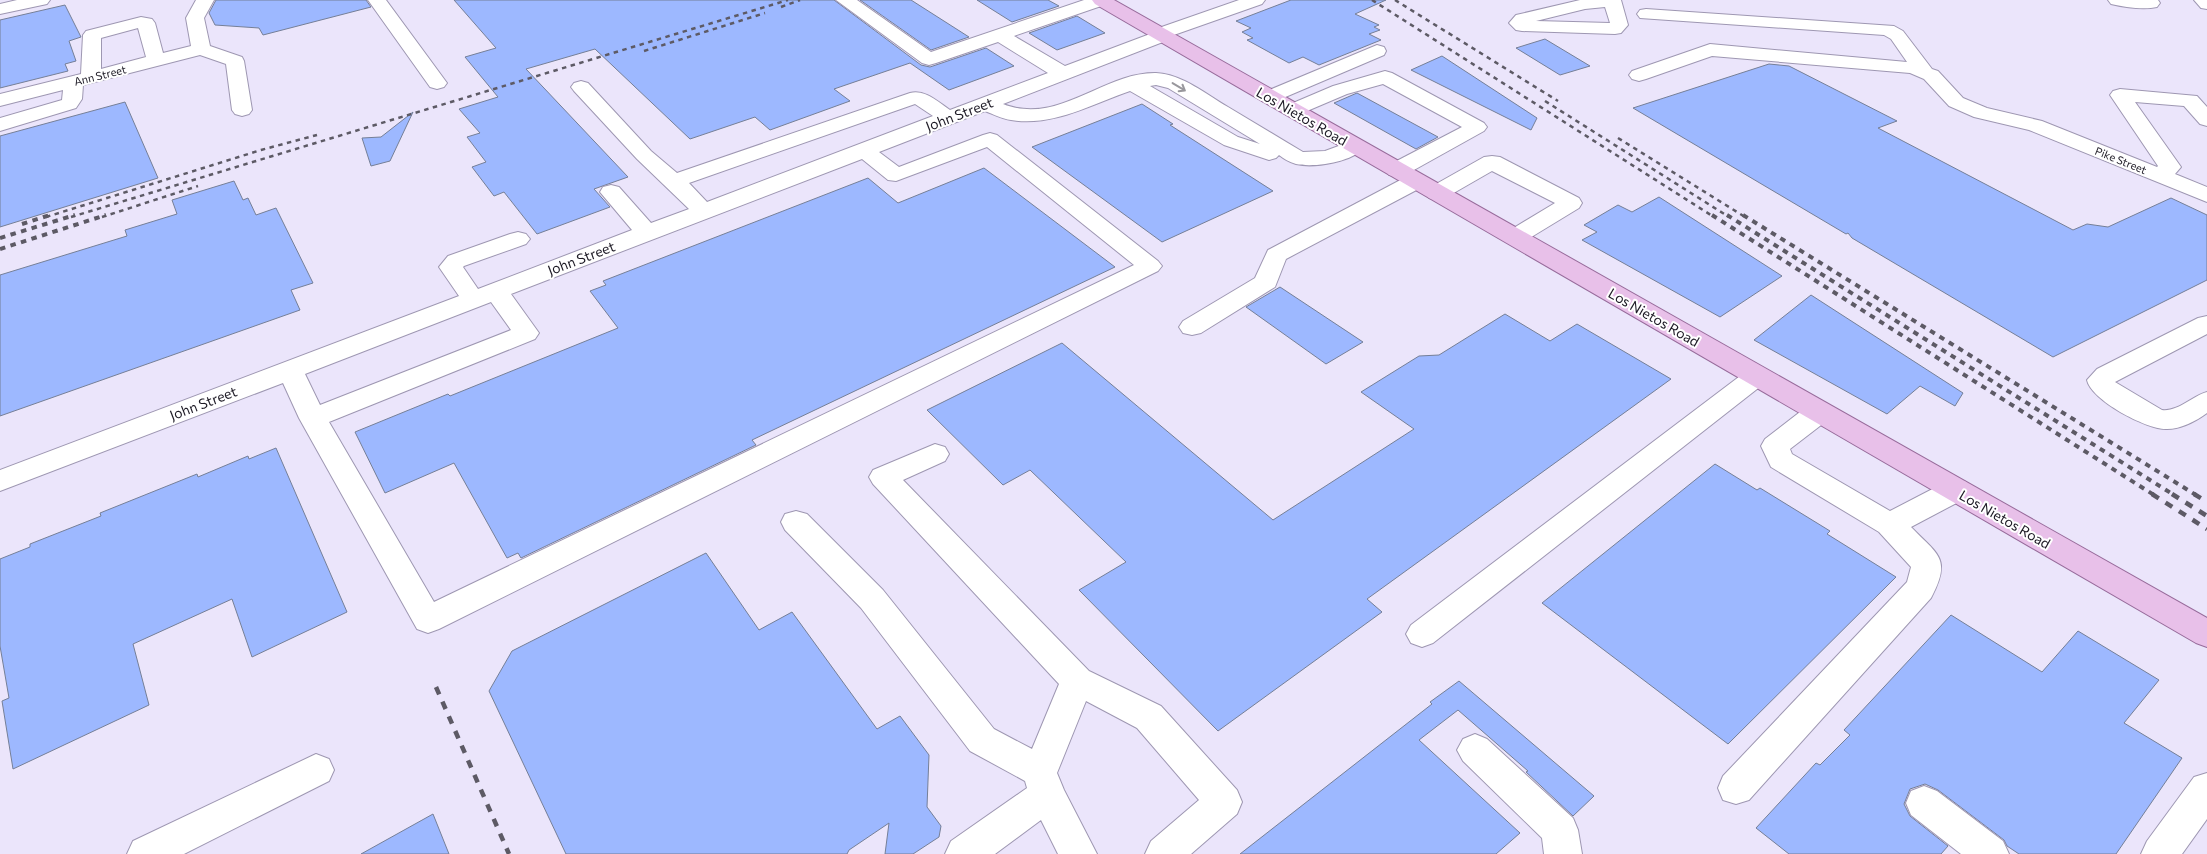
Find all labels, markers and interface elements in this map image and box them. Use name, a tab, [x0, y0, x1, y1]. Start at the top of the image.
street label: Ann Street	[73, 62, 128, 88]
one-way arrow	[1171, 82, 1185, 92]
street label: Los Nietos Road	[1253, 83, 1351, 149]
street label: John Street	[923, 93, 995, 135]
street label: Pike Street	[2093, 144, 2149, 176]
street label: John Street	[545, 237, 617, 279]
street label: Los Nietos Road	[1605, 284, 1703, 350]
street label: John Street	[167, 382, 239, 424]
street label: Los Nietos Road	[1956, 486, 2054, 552]

